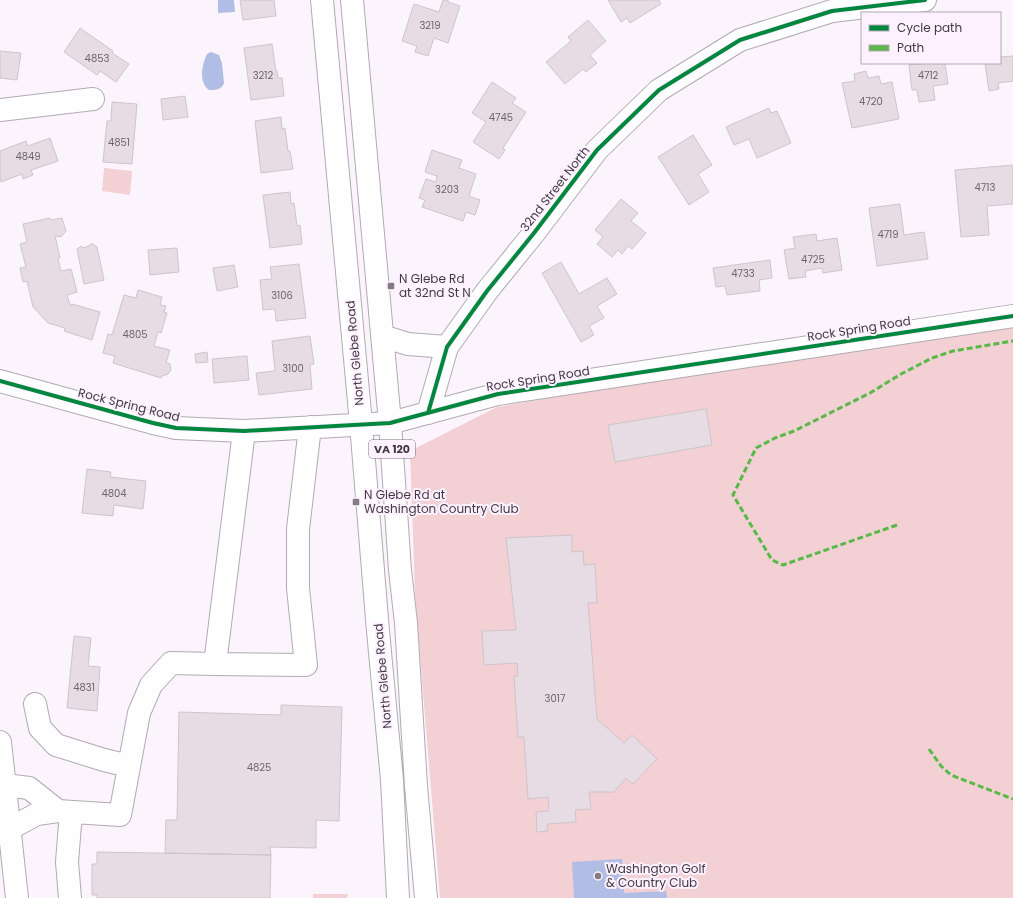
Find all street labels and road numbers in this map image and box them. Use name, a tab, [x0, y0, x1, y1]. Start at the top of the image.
street label: 32nd Street North	[516, 143, 593, 235]
street label: North Glebe Road	[341, 300, 368, 406]
street label: Rock Spring Road	[806, 312, 912, 345]
street label: Rock Spring Road	[485, 362, 591, 395]
street label: Rock Spring Road	[76, 384, 182, 425]
road number: VA 120	[369, 440, 415, 458]
street label: North Glebe Road	[369, 623, 396, 729]

